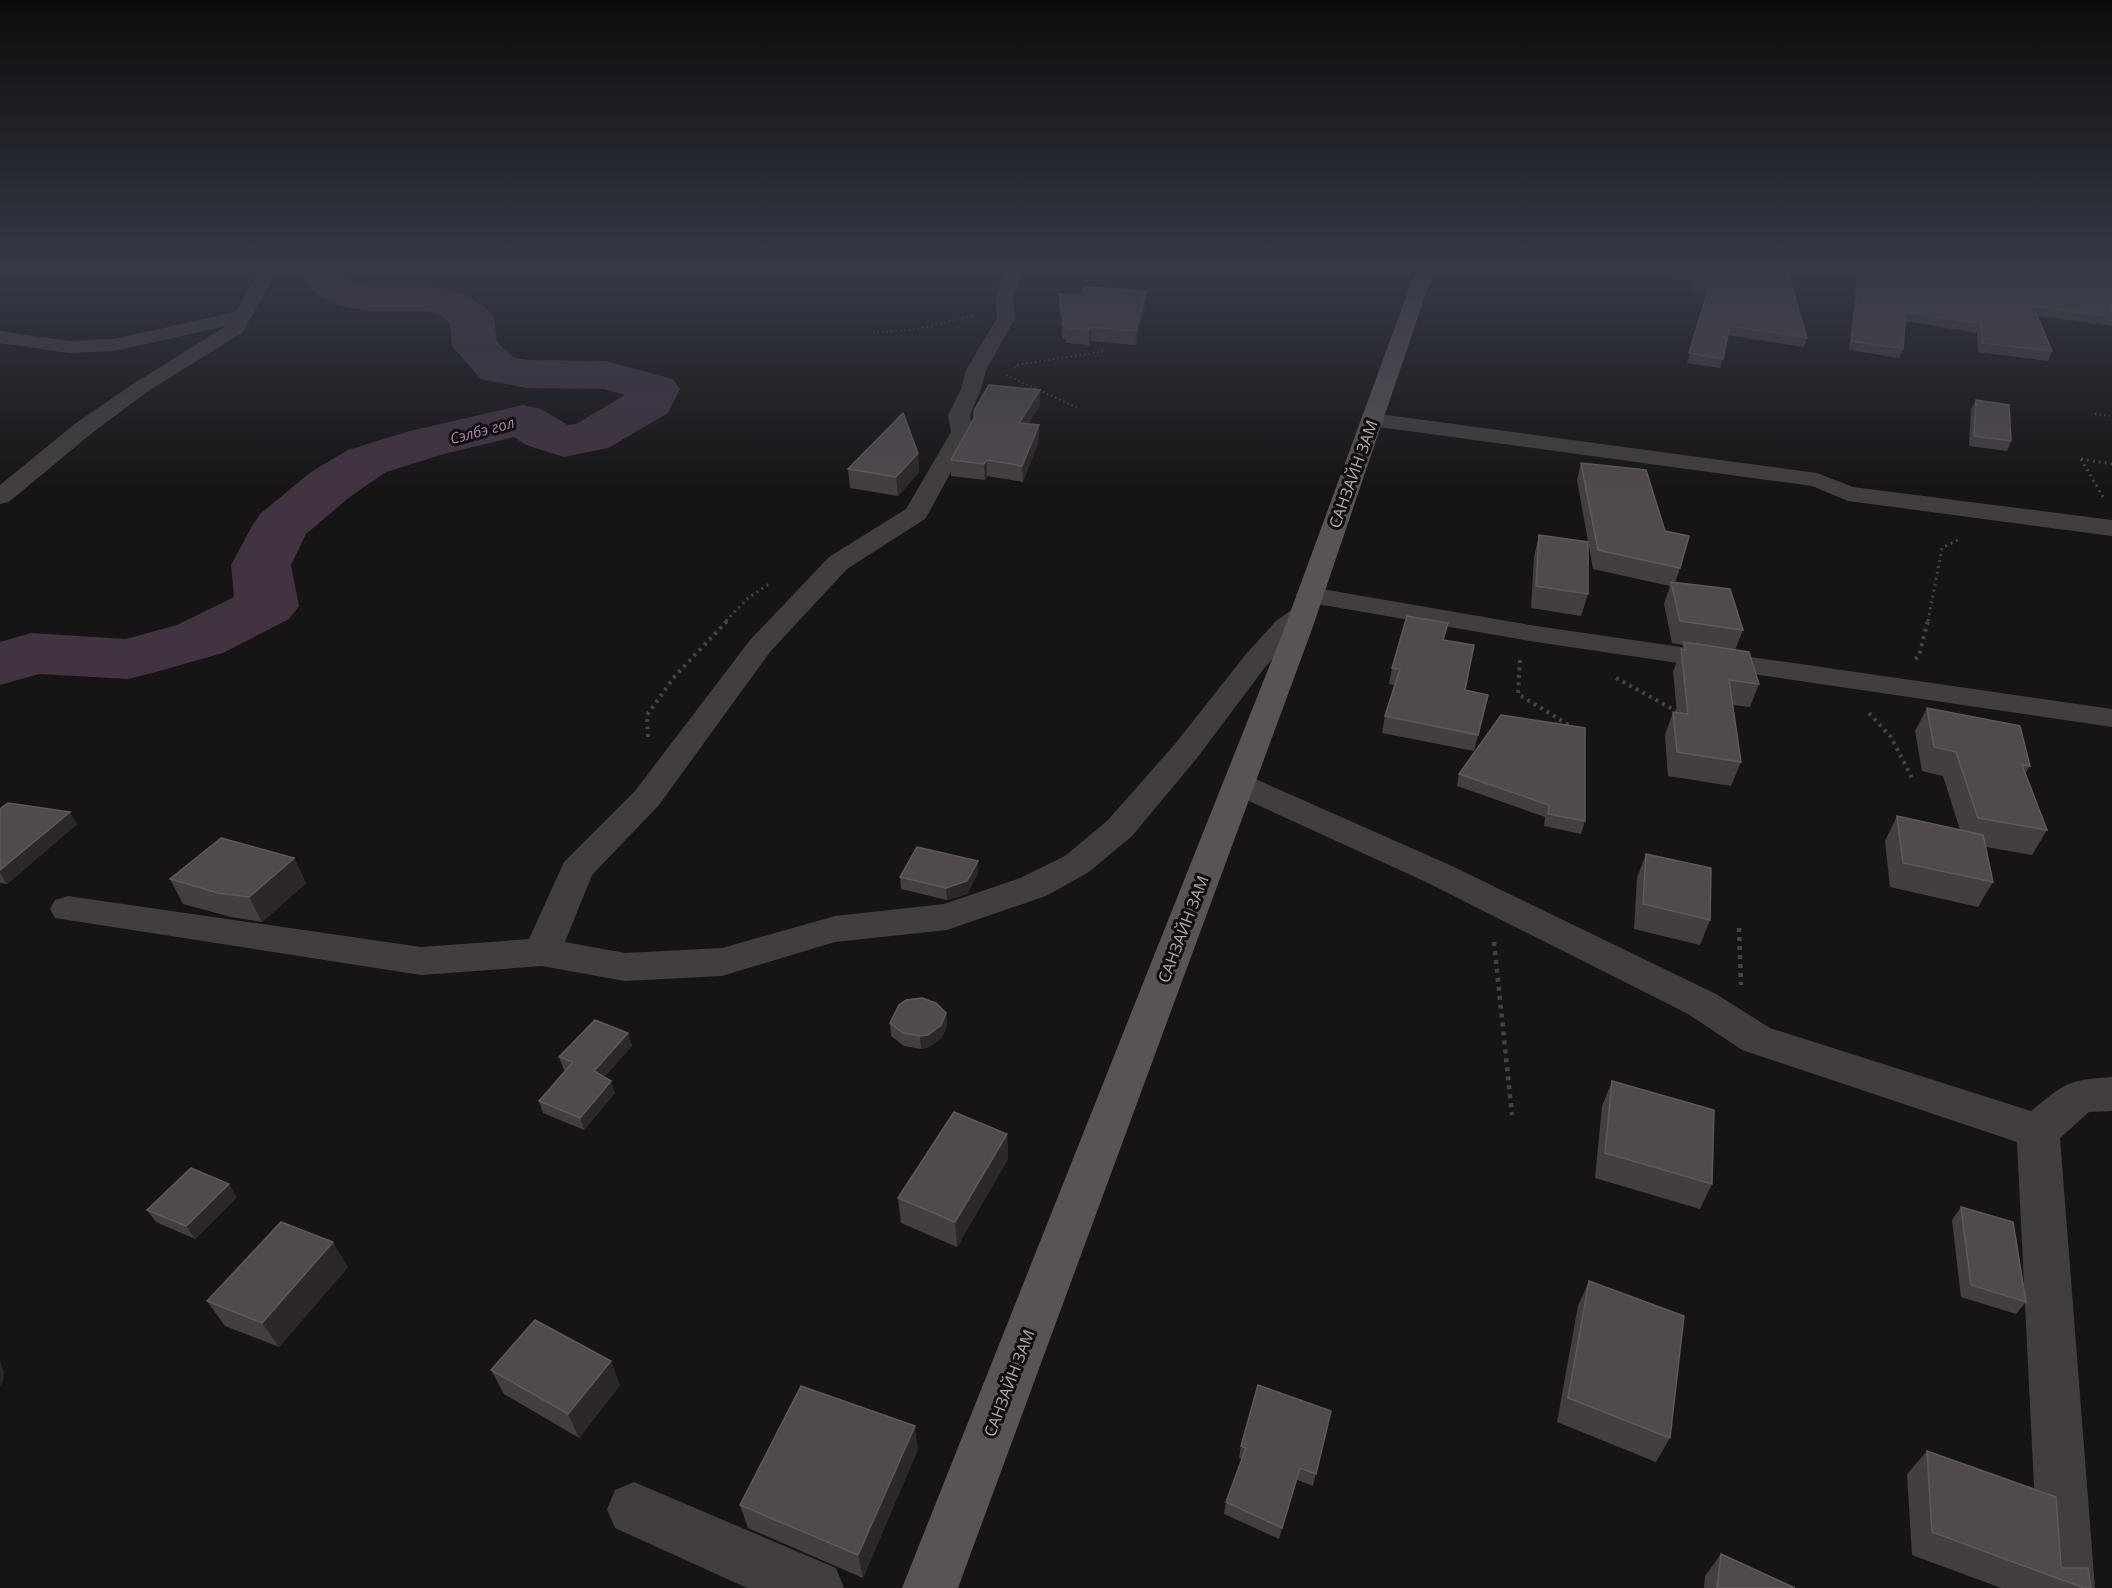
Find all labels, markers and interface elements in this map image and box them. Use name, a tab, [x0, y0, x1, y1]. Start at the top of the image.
water label: Сэлбэ гол	[448, 412, 516, 448]
street label: САНЗАЙН ЗАМ	[1323, 417, 1383, 531]
street label: САНЗАЙН ЗАМ	[1152, 872, 1214, 986]
street label: САНЗАЙН ЗАМ	[978, 1326, 1040, 1440]

